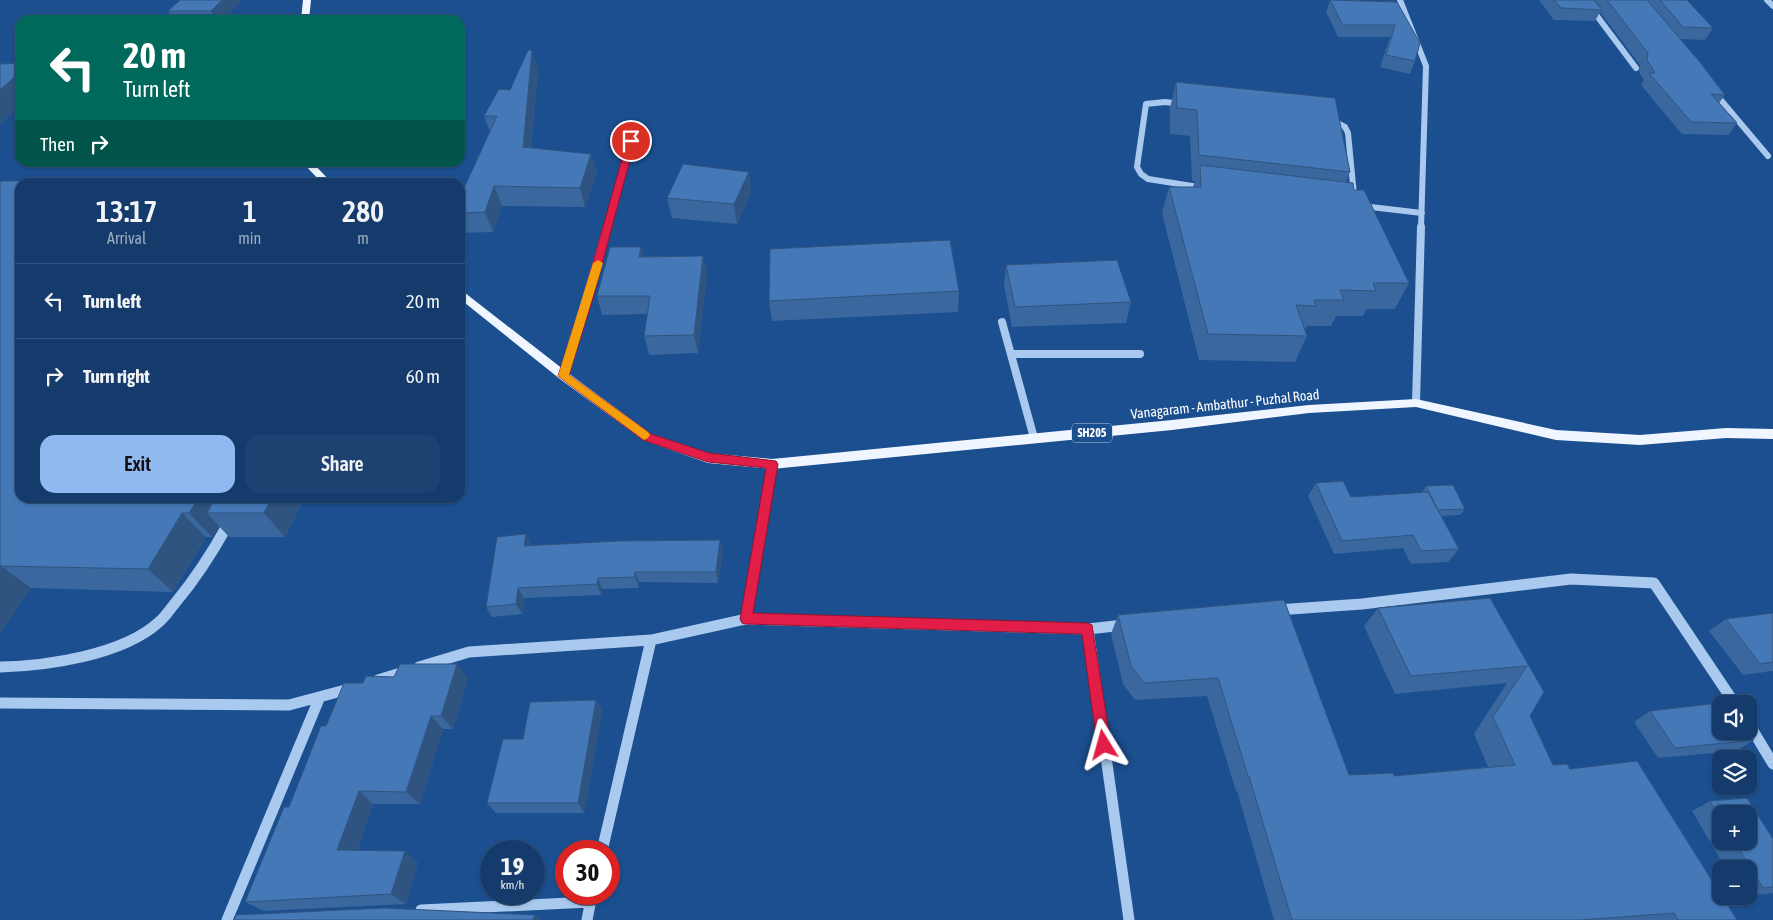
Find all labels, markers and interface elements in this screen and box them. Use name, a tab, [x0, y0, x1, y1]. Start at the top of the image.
icon: left	[40, 35, 105, 100]
text: 20 m	[123, 35, 186, 75]
text: Turn left	[123, 76, 190, 102]
pin	[610, 120, 652, 162]
icon: arrive	[617, 127, 645, 155]
icon: right	[85, 130, 113, 158]
text: Then	[40, 133, 75, 155]
text: 13:17	[96, 194, 157, 228]
text: 1	[243, 194, 257, 228]
text: 280	[342, 194, 384, 228]
text: Arrival	[107, 229, 146, 247]
text: min	[238, 229, 261, 247]
text: m	[357, 229, 369, 247]
icon: left	[40, 287, 68, 315]
text: Turn left	[83, 290, 141, 312]
text: 20 m	[406, 290, 440, 312]
icon: right	[40, 362, 68, 390]
text: Turn right	[83, 365, 150, 387]
text: 60 m	[406, 365, 440, 387]
street label: Vanagaram - Ambathur - Puzhal Road	[1130, 386, 1320, 422]
road number: SH205	[1072, 423, 1112, 442]
button: Exit	[40, 435, 235, 493]
button: Share	[245, 435, 440, 493]
map controls	[1712, 695, 1757, 905]
button: sound	[1712, 695, 1757, 740]
position arrow	[1077, 718, 1129, 770]
button: layers	[1712, 750, 1757, 795]
button: +	[1712, 805, 1757, 850]
speed limit sign: 30	[555, 840, 620, 905]
text: 19	[501, 852, 524, 880]
button: −	[1712, 860, 1757, 905]
text: km/h	[501, 878, 524, 892]

